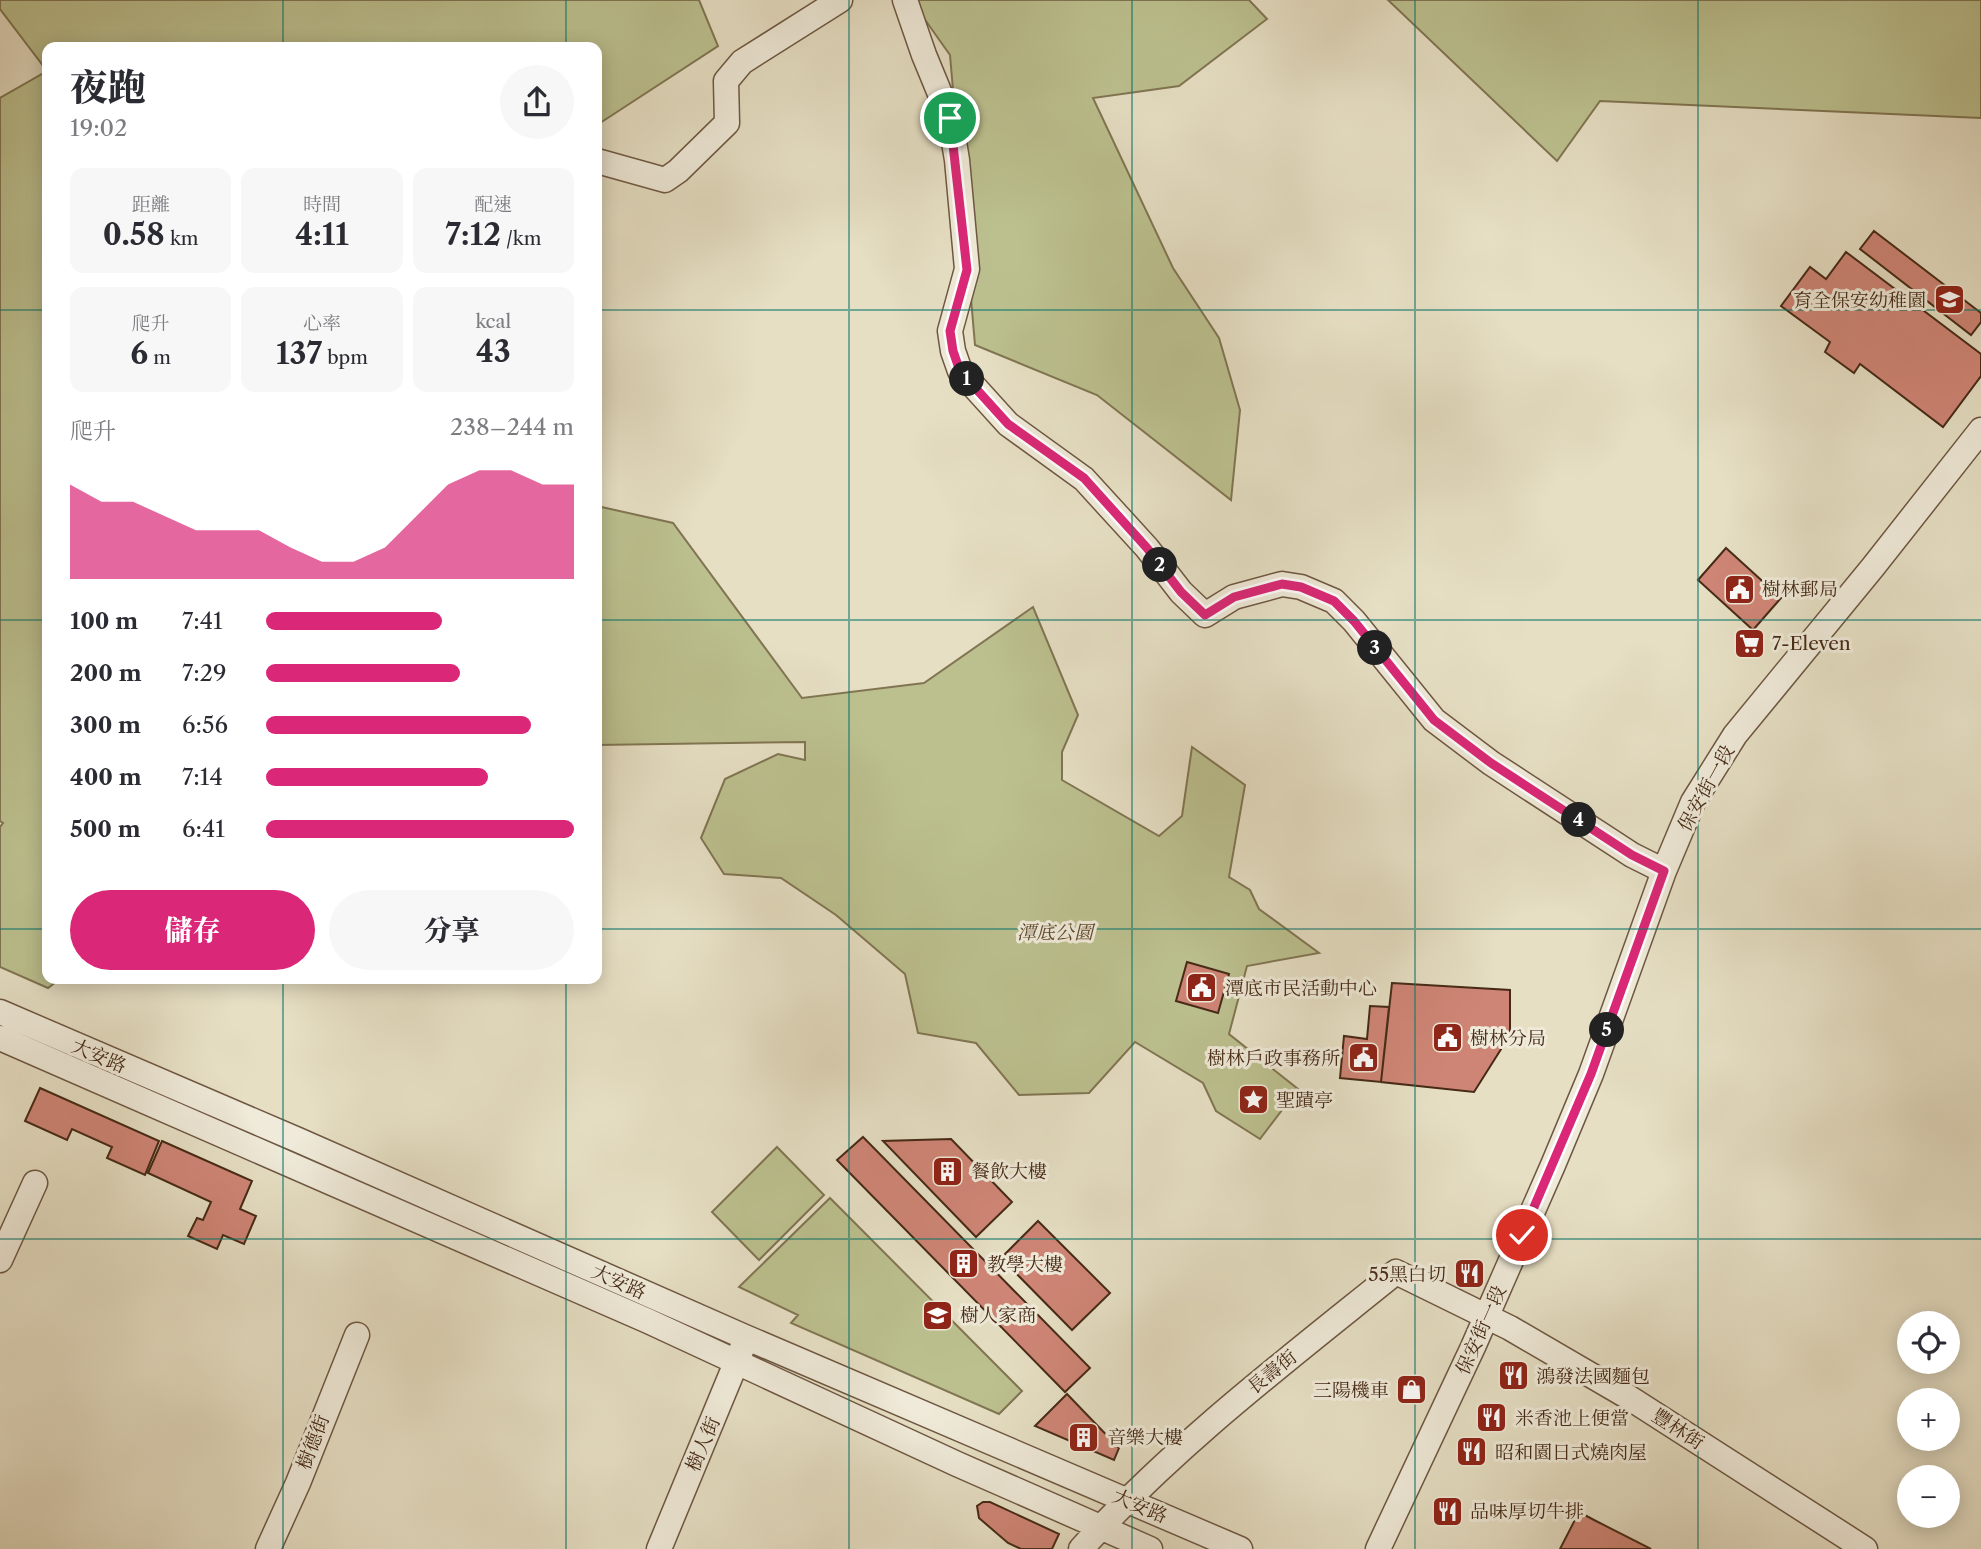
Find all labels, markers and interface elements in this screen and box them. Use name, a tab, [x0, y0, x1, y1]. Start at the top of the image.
text: 夜跑	[70, 64, 146, 111]
button: share	[500, 65, 574, 139]
pin	[920, 88, 980, 148]
icon: arrive	[931, 99, 969, 137]
text: 19:02	[70, 114, 127, 142]
text: 距離	[132, 193, 170, 216]
text: 時間	[303, 193, 341, 216]
text: 配速	[474, 193, 512, 216]
text: 0.58	[103, 216, 165, 253]
text: 4:11	[295, 216, 349, 253]
text: 7:12	[445, 216, 501, 253]
text: km	[165, 227, 199, 250]
text: /km	[501, 227, 542, 250]
school or university icon: 育全保安幼稚園	[1932, 283, 1966, 317]
place label: 育全保安幼稚園	[1793, 289, 1926, 312]
text: kcal	[475, 310, 511, 333]
text: 爬升	[132, 312, 170, 335]
text: 心率	[303, 312, 341, 335]
text: 43	[476, 333, 511, 370]
text: 6	[130, 335, 148, 372]
text: 137	[276, 335, 322, 372]
text: m	[148, 346, 171, 369]
text: bpm	[322, 346, 368, 369]
pin: 1	[950, 362, 984, 396]
text: 1	[962, 367, 971, 390]
text: 238–244 m	[450, 413, 574, 441]
text: 爬升	[70, 417, 116, 445]
pin: 2	[1142, 548, 1178, 582]
text: 2	[1154, 553, 1165, 576]
public building icon: 樹林郵局	[1722, 572, 1756, 606]
place label: 樹林郵局	[1762, 578, 1838, 601]
text: 100 m	[70, 607, 138, 635]
text: 7:41	[182, 607, 223, 635]
supermarket icon: 7-Eleven	[1732, 626, 1766, 660]
pin: 3	[1358, 630, 1392, 666]
place label: 7-Eleven	[1772, 632, 1851, 655]
text: 3	[1369, 636, 1380, 659]
text: 200 m	[70, 659, 142, 687]
text: 7:29	[182, 659, 226, 687]
text: 300 m	[70, 711, 141, 739]
text: 6:56	[182, 711, 228, 739]
street label: 保安街一段	[1673, 741, 1739, 835]
text: 400 m	[70, 763, 142, 791]
text: 7:14	[182, 763, 223, 791]
pin: 4	[1562, 802, 1596, 838]
text: 4	[1573, 808, 1584, 831]
text: 500 m	[70, 815, 141, 843]
text: 6:41	[182, 815, 225, 843]
button: 儲存	[70, 890, 315, 970]
button: 分享	[329, 890, 574, 970]
park label: 潭底公園	[1017, 921, 1096, 944]
public building icon: 潭底市民活動中心	[1185, 971, 1219, 1005]
place label: 潭底市民活動中心	[1225, 977, 1377, 1000]
pin: 5	[1590, 1012, 1624, 1048]
text: 5	[1601, 1018, 1612, 1041]
public building icon: 樹林分局	[1430, 1021, 1464, 1055]
place label: 樹林分局	[1470, 1027, 1546, 1050]
street label: 大安路	[68, 1034, 130, 1078]
public building icon: 樹林戶政事務所	[1346, 1041, 1380, 1075]
place label: 樹林戶政事務所	[1207, 1047, 1340, 1070]
place icon: 聖蹟亭	[1236, 1083, 1270, 1117]
place label: 聖蹟亭	[1276, 1089, 1333, 1112]
building icon: 餐飲大樓	[931, 1154, 965, 1188]
place label: 餐飲大樓	[971, 1160, 1047, 1183]
pin	[1492, 1205, 1552, 1265]
icon: check	[1503, 1216, 1541, 1254]
building icon: 教學大樓	[947, 1247, 981, 1281]
place label: 教學大樓	[987, 1253, 1063, 1276]
restaurant icon: 55黑白切	[1452, 1257, 1486, 1291]
street label: 大安路	[588, 1260, 650, 1304]
place label: 55黑白切	[1368, 1263, 1446, 1286]
street label: 保安街一段	[1451, 1282, 1511, 1378]
school or university icon: 樹人家商	[920, 1298, 954, 1332]
place label: 樹人家商	[960, 1304, 1036, 1327]
map controls	[1897, 1311, 1960, 1528]
button: locate	[1897, 1311, 1960, 1374]
street label: 長壽街	[1243, 1345, 1301, 1399]
restaurant icon: 鴻發法國麵包	[1496, 1359, 1530, 1393]
place label: 鴻發法國麵包	[1536, 1365, 1650, 1388]
shop icon: 三陽機車	[1395, 1373, 1429, 1407]
place label: 三陽機車	[1313, 1379, 1389, 1402]
button: +	[1897, 1388, 1960, 1451]
restaurant icon: 米香池上便當	[1475, 1401, 1509, 1435]
street label: 豐林街	[1648, 1404, 1708, 1454]
place label: 米香池上便當	[1515, 1407, 1629, 1430]
street label: 樹德街	[292, 1411, 334, 1473]
street label: 樹人街	[681, 1413, 725, 1475]
building icon: 音樂大樓	[1067, 1420, 1101, 1454]
place label: 音樂大樓	[1107, 1426, 1183, 1449]
restaurant icon: 昭和園日式燒肉屋	[1455, 1435, 1489, 1469]
place label: 昭和園日式燒肉屋	[1495, 1441, 1647, 1464]
button: −	[1897, 1465, 1960, 1528]
street label: 大安路	[1109, 1484, 1171, 1528]
restaurant icon: 品味厚切牛排	[1430, 1494, 1464, 1528]
place label: 品味厚切牛排	[1470, 1500, 1584, 1523]

